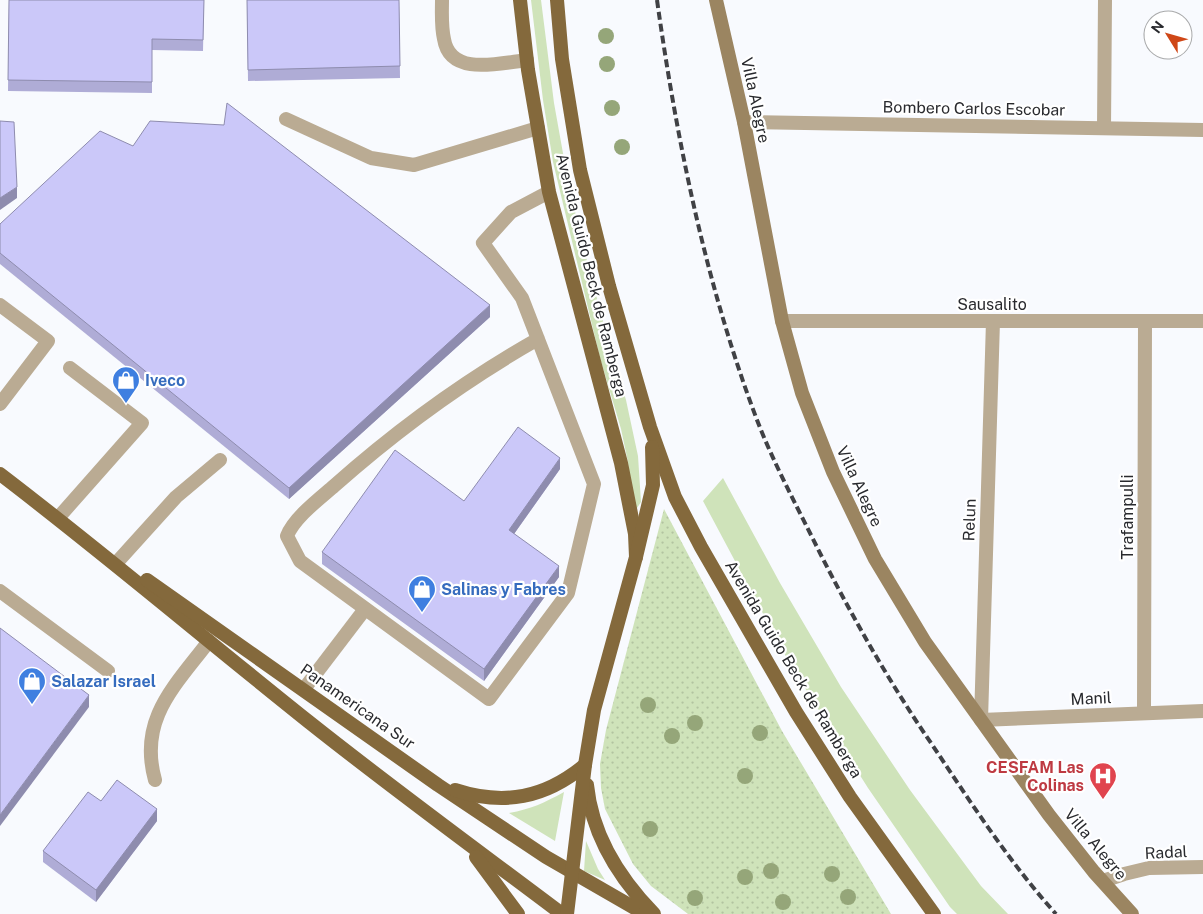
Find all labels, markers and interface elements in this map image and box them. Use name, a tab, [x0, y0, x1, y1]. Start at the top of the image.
north arrow	[1143, 10, 1193, 60]
text: N	[1148, 18, 1167, 36]
street label: Villa Alegre	[737, 56, 774, 145]
street label: Bombero Carlos Escobar	[882, 97, 1066, 120]
street label: Avenida Guido Beck de Ramberga	[552, 151, 631, 399]
street label: Sausalito	[957, 295, 1027, 314]
shop icon: Iveco	[111, 365, 141, 404]
place label: Iveco	[145, 371, 185, 390]
street label: Villa Alegre	[833, 443, 887, 530]
street label: Trafampulli	[1118, 475, 1137, 559]
street label: Relun	[959, 498, 980, 542]
street label: Avenida Guido Beck de Ramberga	[721, 557, 866, 781]
shop icon: Salinas y Fabres	[407, 574, 437, 613]
place label: Salinas y Fabres	[441, 580, 566, 599]
street label: Panamericana Sur	[297, 660, 419, 753]
shop icon: Salazar Israel	[17, 666, 47, 705]
place label: Salazar Israel	[51, 672, 156, 691]
street label: Manil	[1070, 688, 1112, 709]
place label: CESFAM Las Colinas	[986, 758, 1084, 795]
hospital icon: CESFAM Las Colinas	[1088, 761, 1118, 800]
street label: Villa Alegre	[1060, 805, 1131, 884]
street label: Radal	[1144, 842, 1188, 863]

